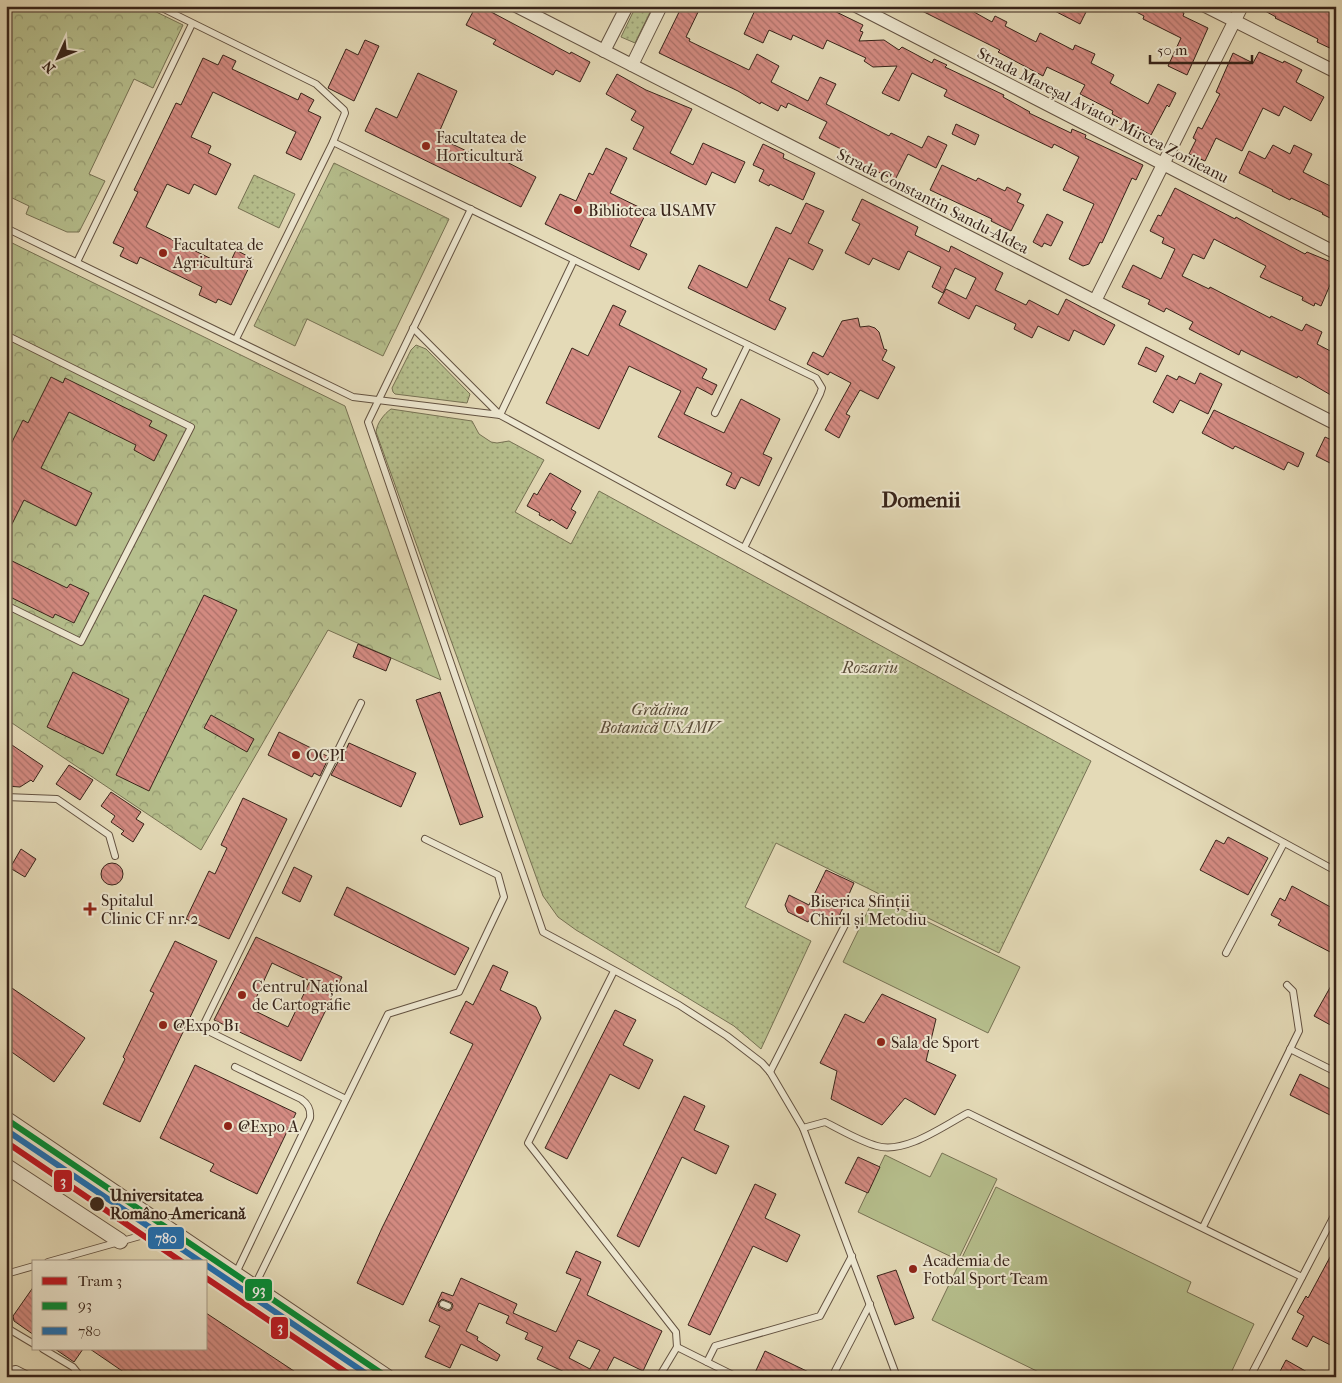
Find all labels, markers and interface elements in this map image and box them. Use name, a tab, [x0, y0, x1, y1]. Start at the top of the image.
north arrow	[32, 32, 82, 82]
scale bar	[1150, 32, 1252, 64]
text: 50 m	[1157, 41, 1188, 59]
street label: Strada Mareșal Aviator Mircea Zorileanu	[974, 43, 1232, 187]
text: N	[39, 57, 59, 76]
place label: Facultatea de Horticultură	[436, 128, 527, 165]
marker: Facultatea de Horticultură	[420, 140, 432, 152]
street label: Strada Constantin Sandu-Aldea	[834, 144, 1033, 258]
place label: Biblioteca USAMV	[588, 201, 717, 220]
marker: Biblioteca USAMV	[572, 204, 584, 216]
place label: Facultatea de Agricultură	[172, 235, 264, 272]
marker: Facultatea de Agricultură	[157, 247, 169, 259]
district label: Domenii	[882, 488, 961, 512]
park label: Rozariu	[841, 658, 898, 677]
park label: Grădina Botanică USAMV	[599, 700, 723, 737]
place label: OCPI	[306, 746, 345, 765]
marker: OCPI	[290, 749, 302, 761]
place label: Spitalul Clinic CF nr. 2	[101, 891, 198, 928]
place label: Biserica Sfinții Chiril și Metodiu	[810, 892, 927, 929]
marker: Spitalul Clinic CF nr. 2	[83, 902, 97, 916]
marker: Biserica Sfinții Chiril și Metodiu	[794, 904, 806, 916]
place label: Centrul Național de Cartografie	[252, 977, 369, 1014]
marker: Centrul Național de Cartografie	[236, 989, 248, 1001]
place label: @Expo B1	[173, 1016, 239, 1035]
marker: @Expo B1	[157, 1019, 169, 1031]
place label: Sala de Sport	[891, 1033, 980, 1052]
marker: Sala de Sport	[875, 1036, 887, 1048]
place label: @Expo A	[238, 1117, 299, 1136]
marker: @Expo A	[222, 1120, 234, 1132]
line badge: 3	[53, 1169, 73, 1193]
text: 3	[60, 1173, 66, 1190]
place label: Universitatea Româno-Americană	[109, 1186, 246, 1223]
marker: Universitatea Româno-Americană	[88, 1195, 106, 1213]
line badge: 780	[147, 1226, 185, 1250]
text: 780	[154, 1230, 177, 1247]
place label: Academia de Fotbal Sport Team	[922, 1251, 1049, 1288]
legend	[32, 1260, 208, 1350]
marker: Academia de Fotbal Sport Team	[907, 1263, 919, 1275]
text: Tram 3	[78, 1272, 122, 1290]
line badge: 93	[244, 1278, 273, 1302]
text: 93	[251, 1282, 266, 1299]
text: 93	[78, 1296, 92, 1314]
line badge: 3	[270, 1316, 289, 1340]
text: 3	[277, 1319, 283, 1336]
text: 780	[78, 1322, 101, 1340]

